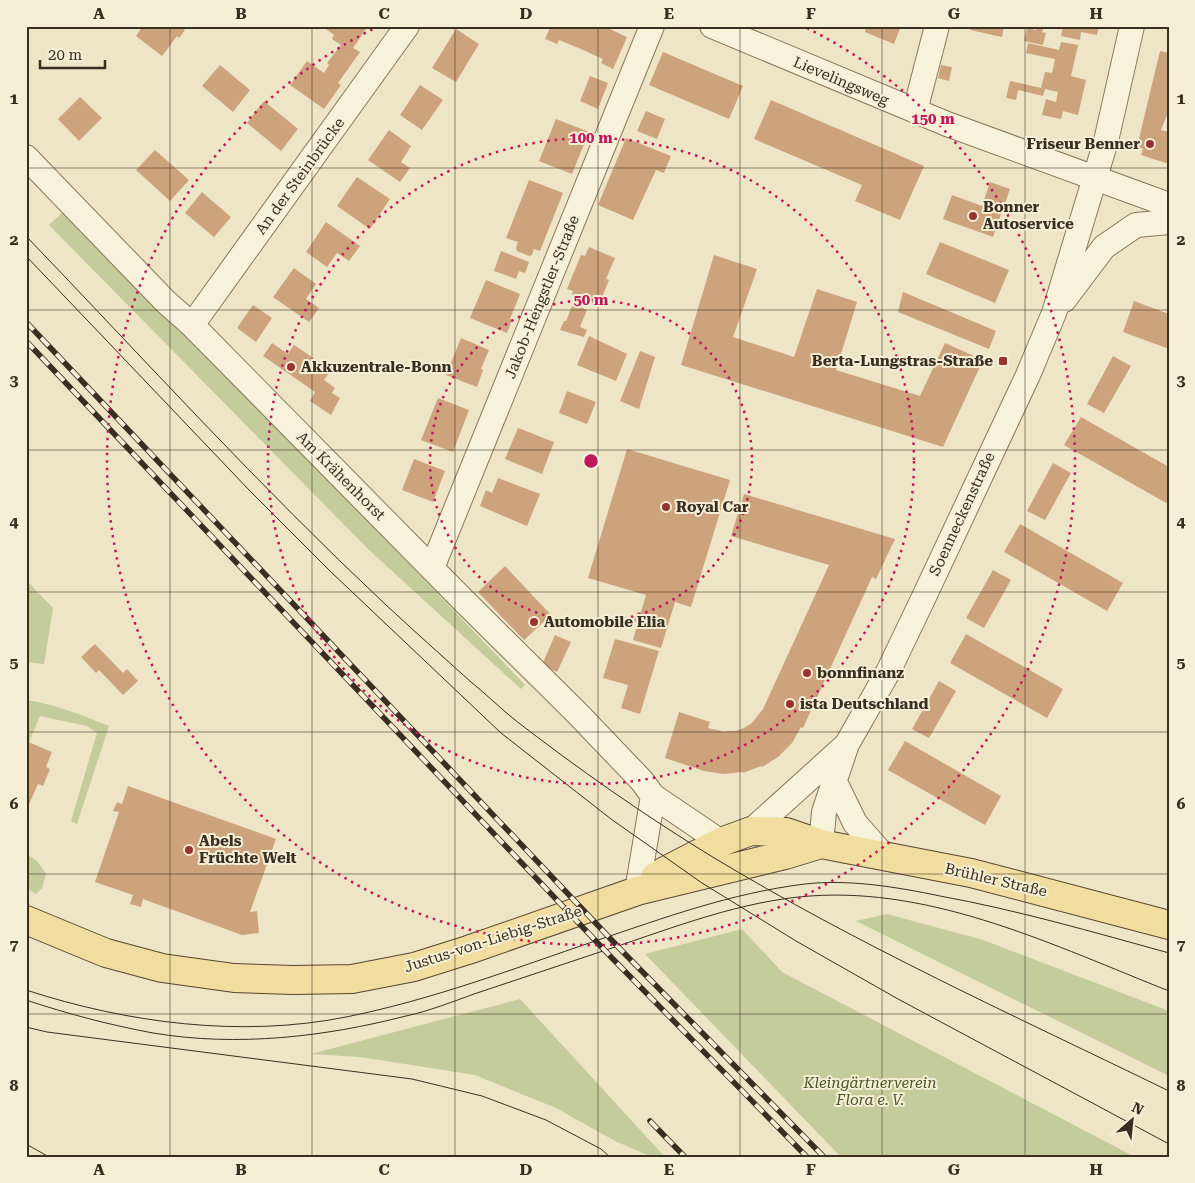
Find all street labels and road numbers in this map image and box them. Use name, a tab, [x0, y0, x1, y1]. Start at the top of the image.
street label: Lievelingsweg	[791, 53, 892, 109]
street label: An der Steinbrücke	[252, 114, 348, 238]
street label: Jakob-Hengstler-Straße	[501, 213, 583, 381]
street label: Am Krähenhorst	[293, 428, 389, 524]
street label: Soenneckenstraße	[925, 449, 999, 579]
street label: Brühler Straße	[943, 859, 1049, 901]
street label: Justus-von-Liebig-Straße	[402, 902, 584, 976]

